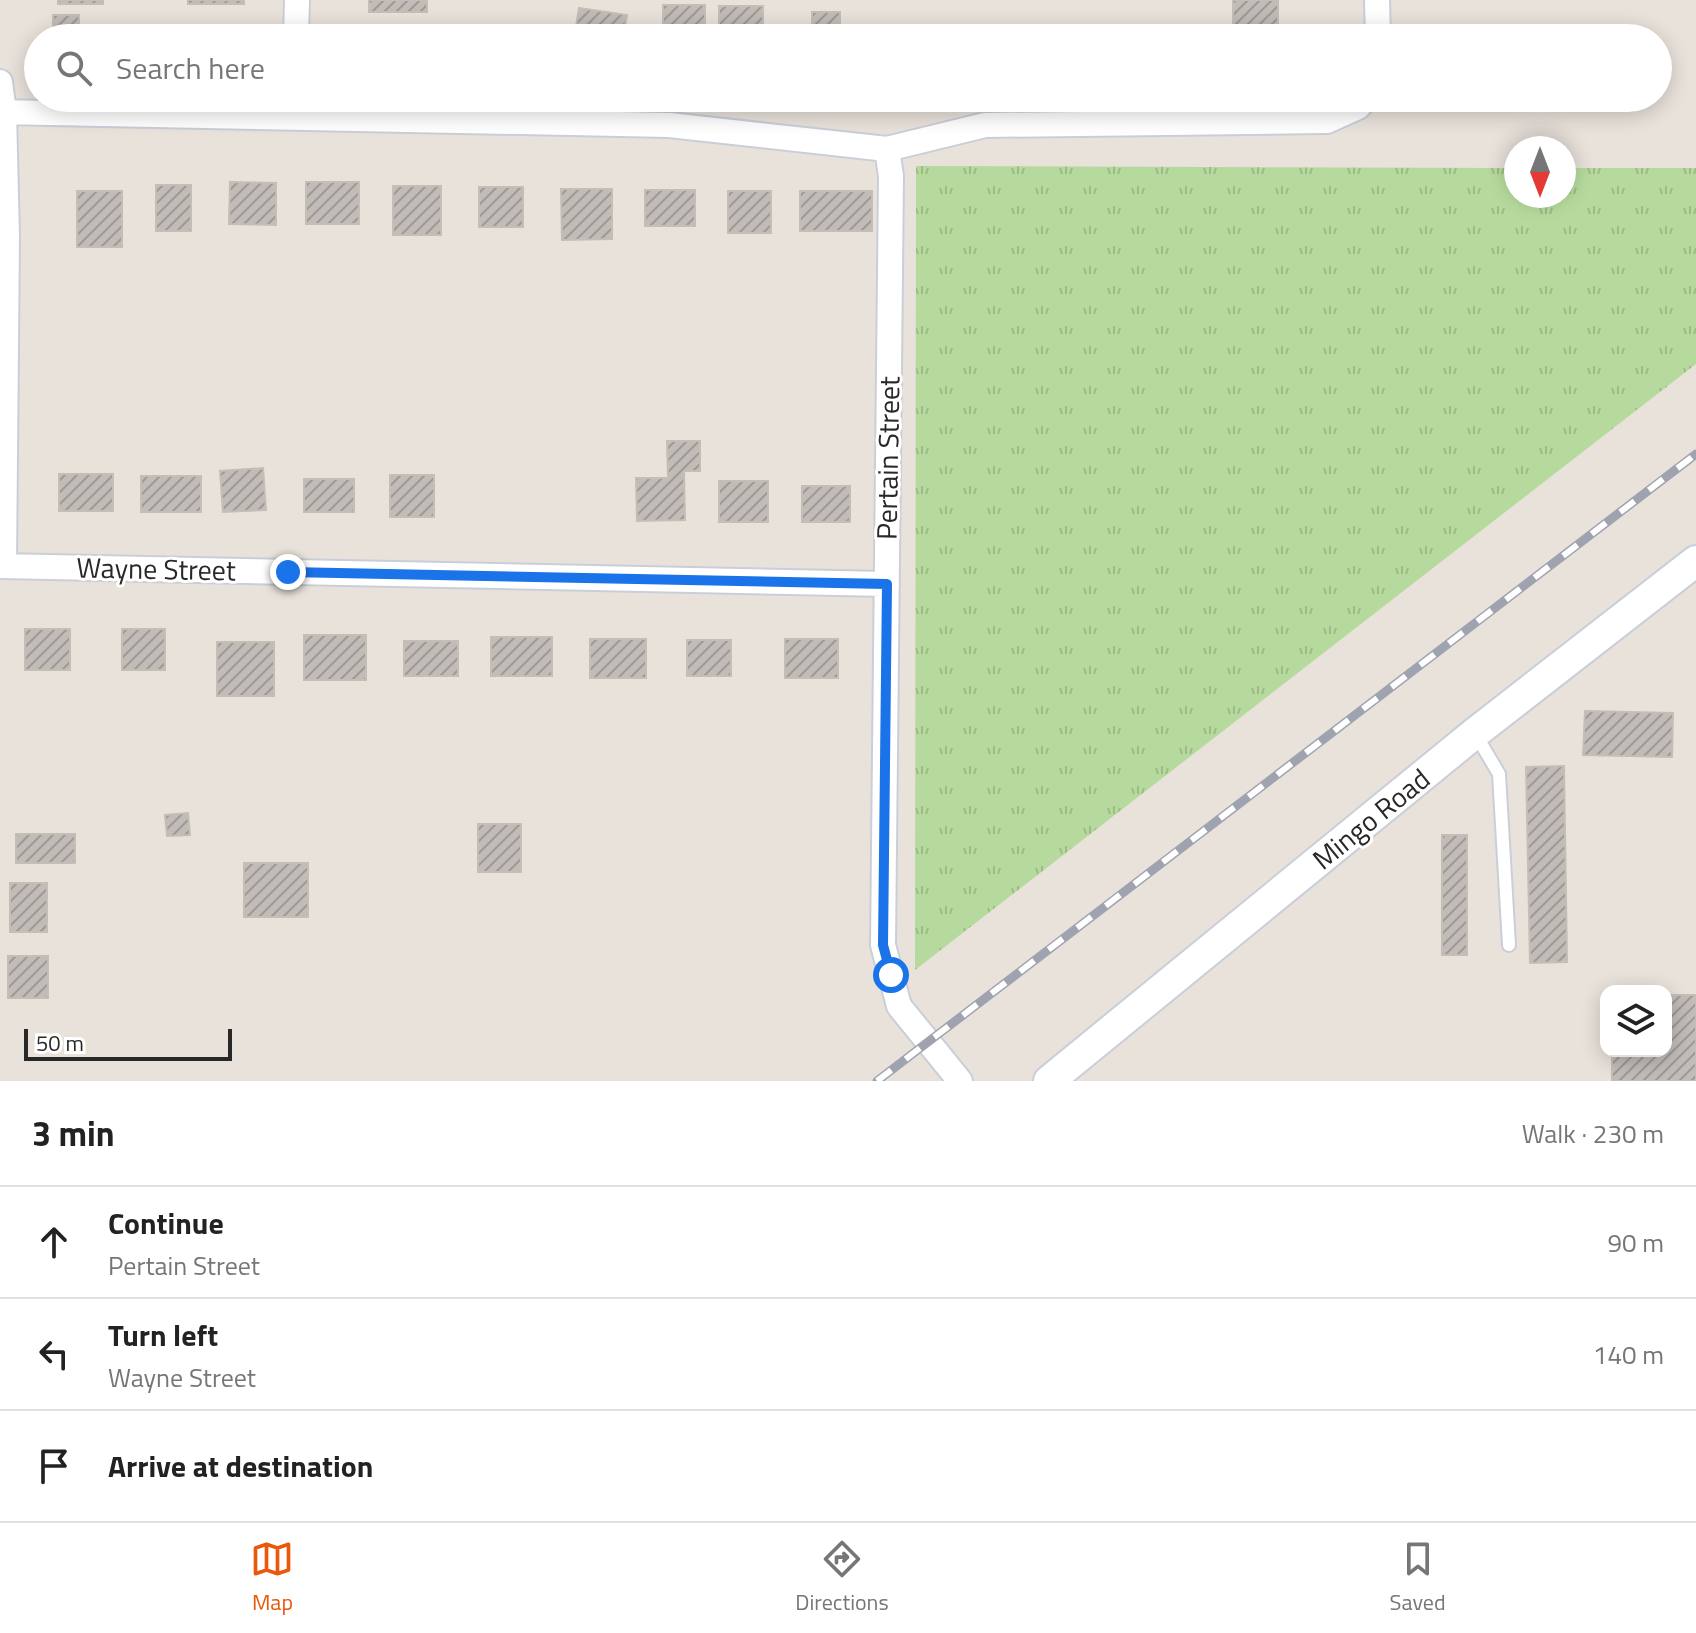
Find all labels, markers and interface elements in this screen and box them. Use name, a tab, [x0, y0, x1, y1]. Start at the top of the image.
search box	[24, 24, 1672, 112]
text: Search here	[116, 45, 265, 91]
icon: search	[52, 46, 96, 90]
north arrow	[1504, 136, 1576, 208]
street label: Pertain Street	[865, 376, 910, 540]
street label: Wayne Street	[76, 546, 236, 591]
route end	[270, 554, 306, 590]
street label: Mingo Road	[1302, 758, 1439, 880]
route start	[873, 957, 909, 993]
map controls	[1600, 985, 1672, 1057]
button: layers	[1600, 985, 1672, 1057]
scale bar	[24, 1025, 232, 1061]
text: 50 m	[36, 1026, 84, 1060]
text: 3 min	[32, 1107, 115, 1159]
text: Walk · 230 m	[1522, 1114, 1664, 1153]
text: Continue	[108, 1200, 224, 1246]
icon: ahead	[32, 1220, 76, 1264]
text: 90 m	[1607, 1223, 1664, 1262]
text: Pertain Street	[108, 1246, 260, 1285]
text: Turn left	[108, 1312, 218, 1358]
icon: left	[32, 1332, 76, 1376]
text: 140 m	[1593, 1335, 1664, 1374]
text: Wayne Street	[108, 1358, 256, 1397]
text: Arrive at destination	[108, 1443, 373, 1489]
icon: arrive	[32, 1444, 76, 1488]
tab: Map	[250, 1537, 294, 1619]
tab: Directions	[795, 1537, 889, 1619]
tab: Saved	[1390, 1537, 1446, 1619]

